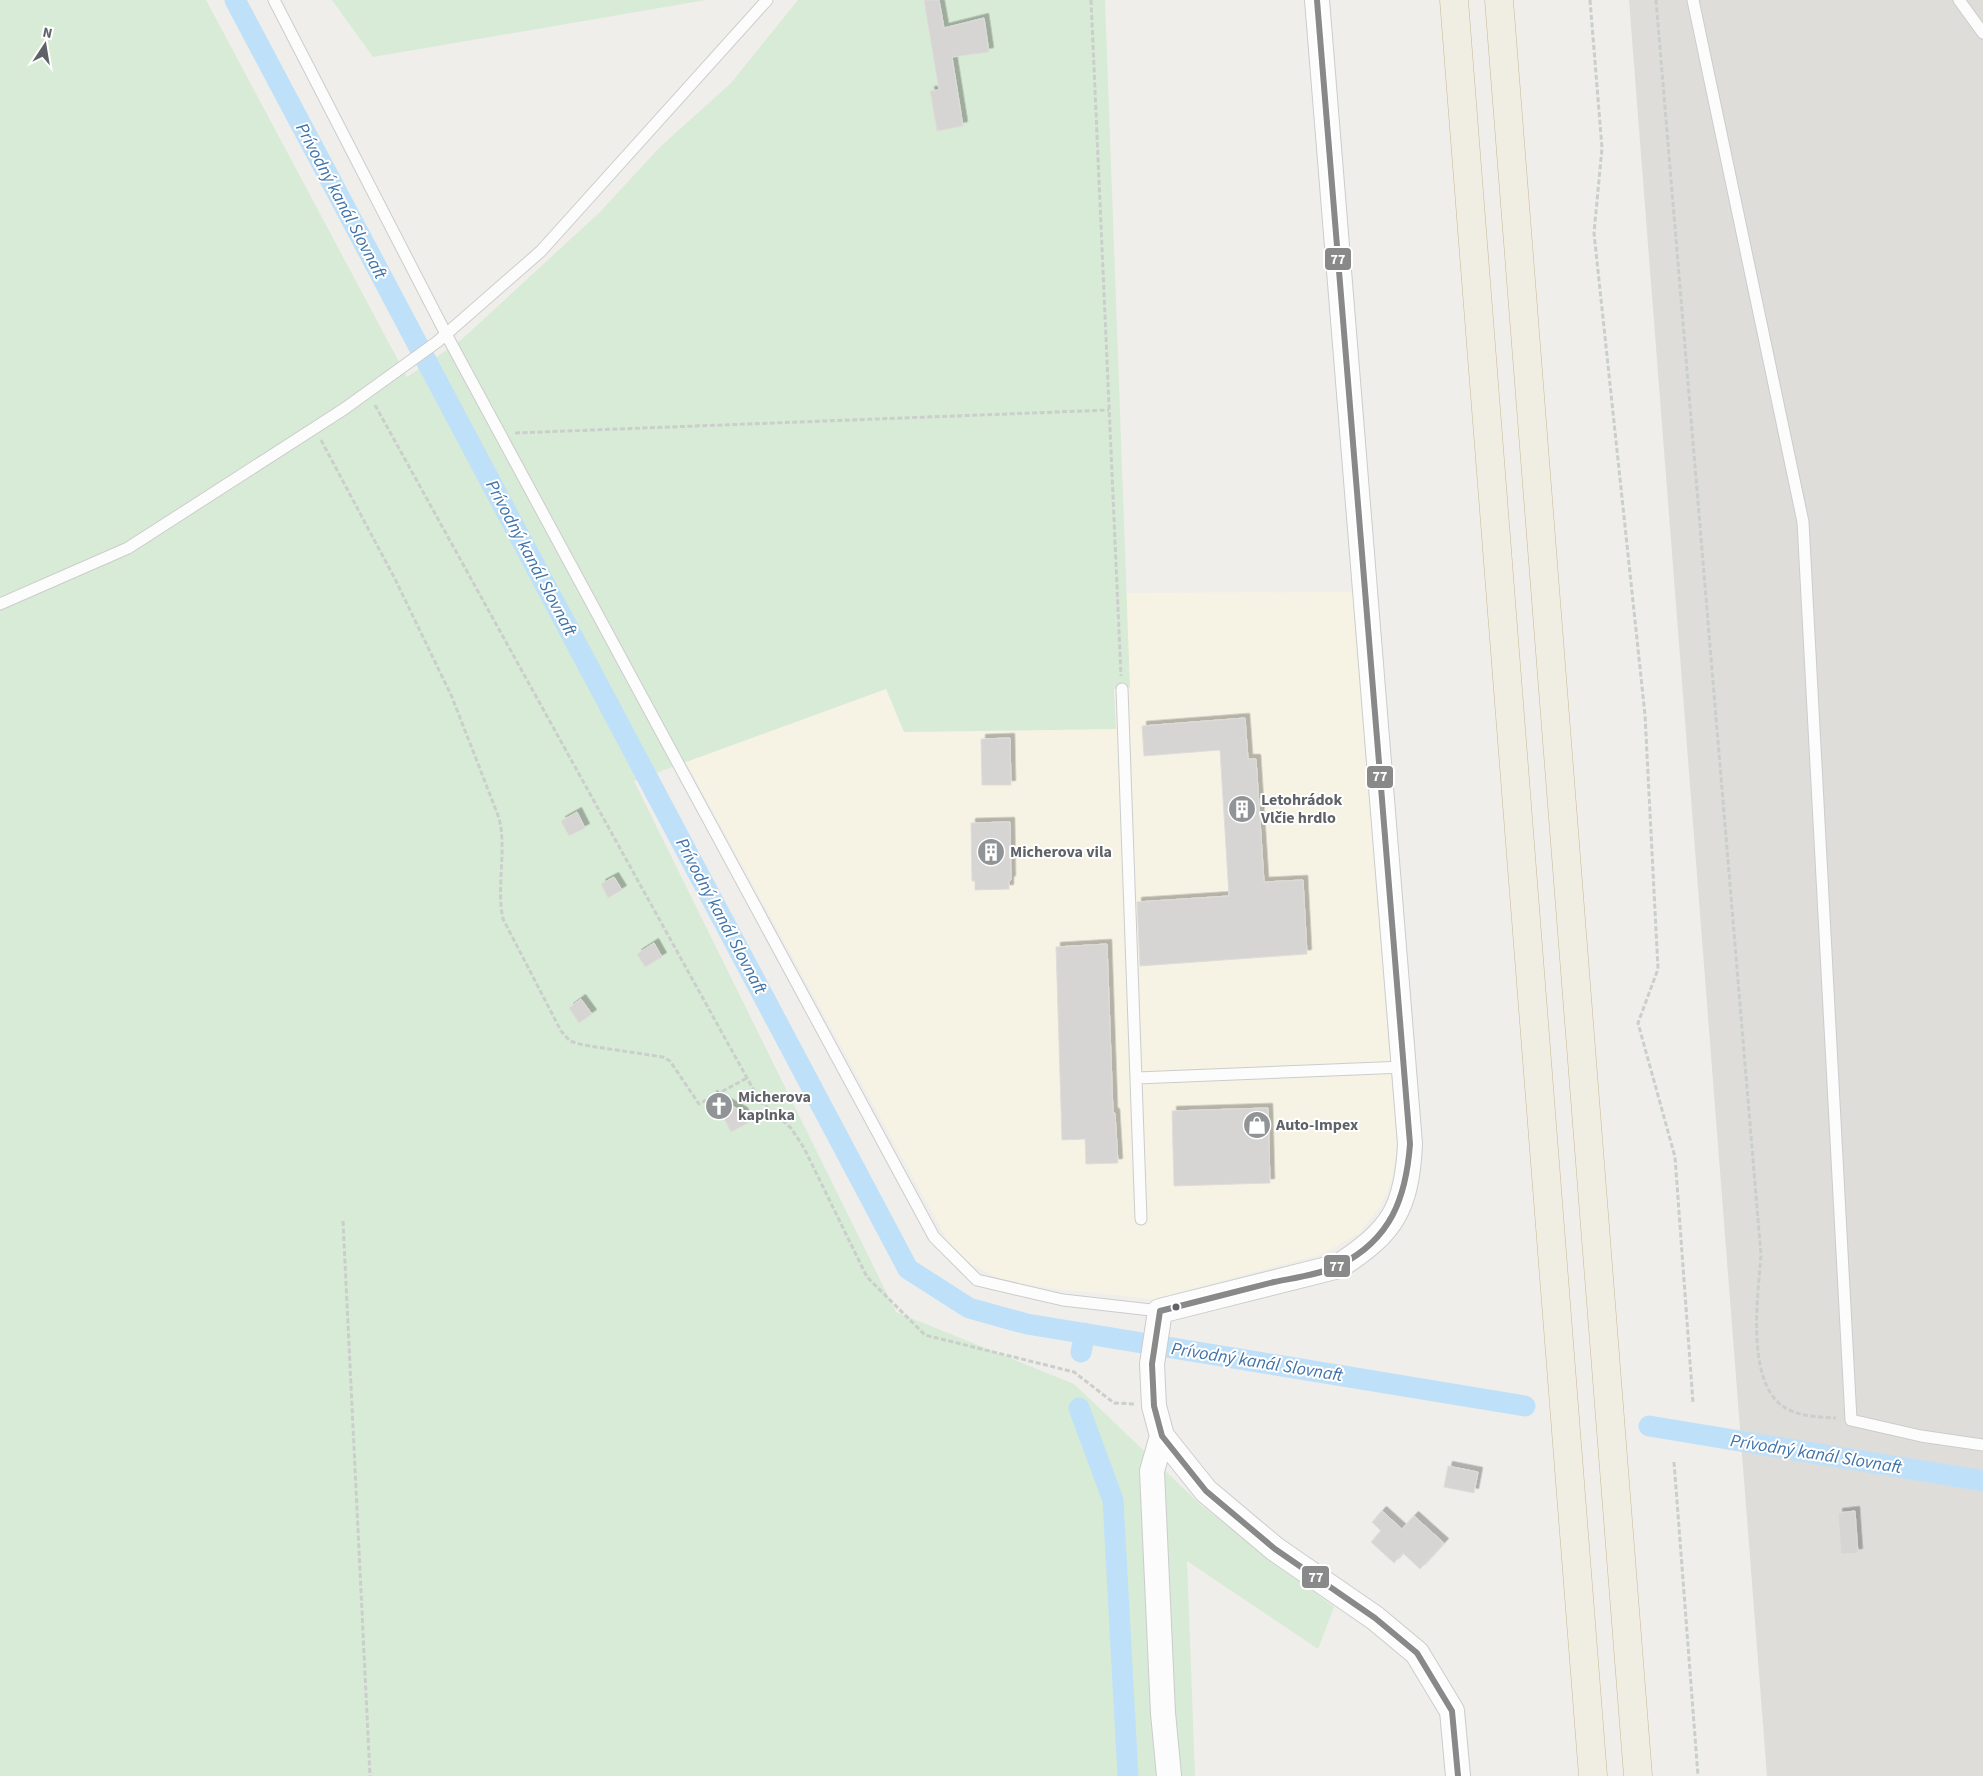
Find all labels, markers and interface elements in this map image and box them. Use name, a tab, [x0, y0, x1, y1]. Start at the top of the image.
north arrow	[20, 20, 70, 70]
text: N	[41, 23, 54, 44]
water label: Prívodný kanál Slovnaft	[289, 119, 393, 284]
line badge: 77	[1324, 247, 1352, 271]
text: 77	[1331, 250, 1345, 270]
water label: Prívodný kanál Slovnaft	[479, 476, 583, 641]
line badge: 77	[1366, 765, 1394, 789]
text: 77	[1373, 767, 1387, 787]
place label: Letohrádok Vlčie hrdlo	[1260, 789, 1342, 829]
building icon: Letohrádok Vlčie hrdlo	[1227, 794, 1257, 824]
water label: Prívodný kanál Slovnaft	[669, 834, 773, 999]
building icon: Micherova vila	[976, 837, 1006, 867]
place label: Micherova vila	[1010, 841, 1112, 863]
place label: Micherova kaplnka	[738, 1086, 811, 1126]
church icon: Micherova kaplnka	[704, 1091, 734, 1121]
shop icon: Auto-Impex	[1242, 1110, 1272, 1140]
place label: Auto-Impex	[1275, 1114, 1358, 1136]
line badge: 77	[1323, 1254, 1351, 1278]
text: 77	[1330, 1257, 1344, 1277]
unlabelled marker	[1171, 1302, 1181, 1312]
water label: Prívodný kanál Slovnaft	[1170, 1336, 1345, 1388]
water label: Prívodný kanál Slovnaft	[1729, 1428, 1904, 1480]
line badge: 77	[1301, 1565, 1330, 1589]
text: 77	[1309, 1568, 1323, 1588]

